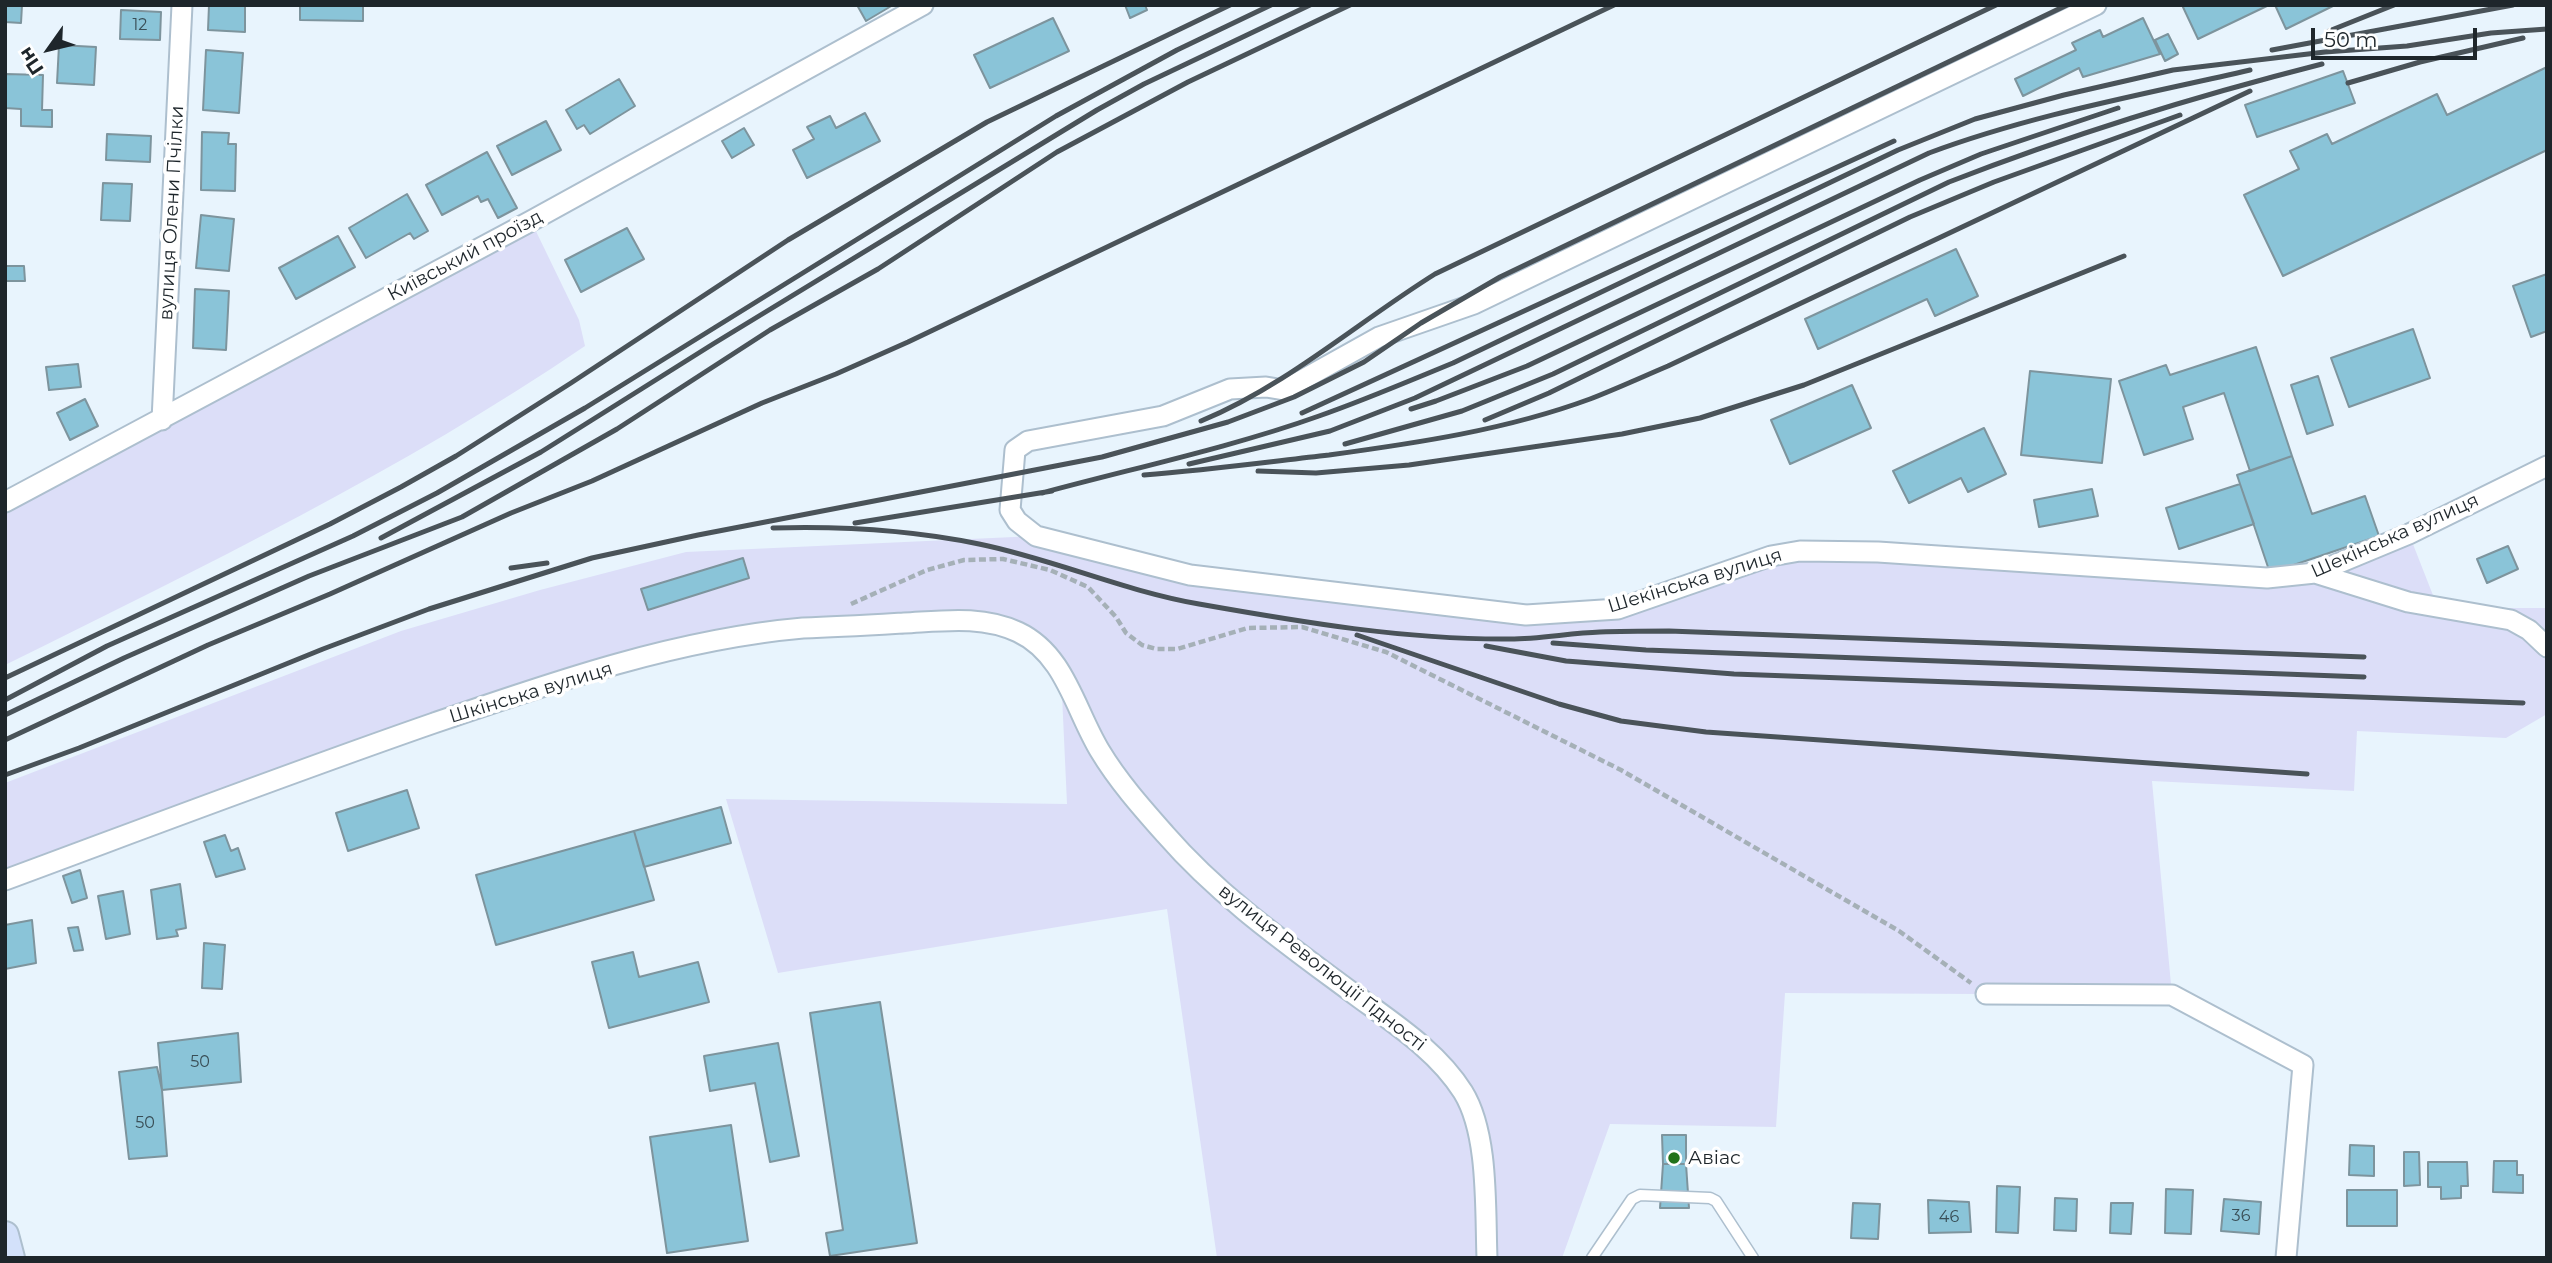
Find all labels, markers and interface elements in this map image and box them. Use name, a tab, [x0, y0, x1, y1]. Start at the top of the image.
north arrow	[14, 14, 84, 84]
scale bar	[2314, 14, 2480, 58]
house number: 12	[133, 15, 147, 35]
text: 50 m	[2324, 27, 2378, 52]
text: Пн	[14, 43, 49, 79]
street label: вулиця Олени Пчілки	[155, 105, 189, 321]
street label: Київський проїзд	[384, 206, 546, 306]
street label: Шекінська вулиця	[2308, 489, 2482, 583]
street label: Шекінська вулиця	[1605, 544, 1785, 618]
street label: Шкінська вулиця	[447, 657, 615, 729]
street label: вулиця Революції Гідності	[1214, 880, 1430, 1056]
house number: 50	[190, 1052, 210, 1072]
house number: 50	[135, 1113, 155, 1133]
place label: Авіас	[1688, 1147, 1741, 1169]
marker: Авіас	[1666, 1150, 1682, 1166]
house number: 36	[2232, 1206, 2250, 1226]
house number: 46	[1939, 1207, 1959, 1227]

